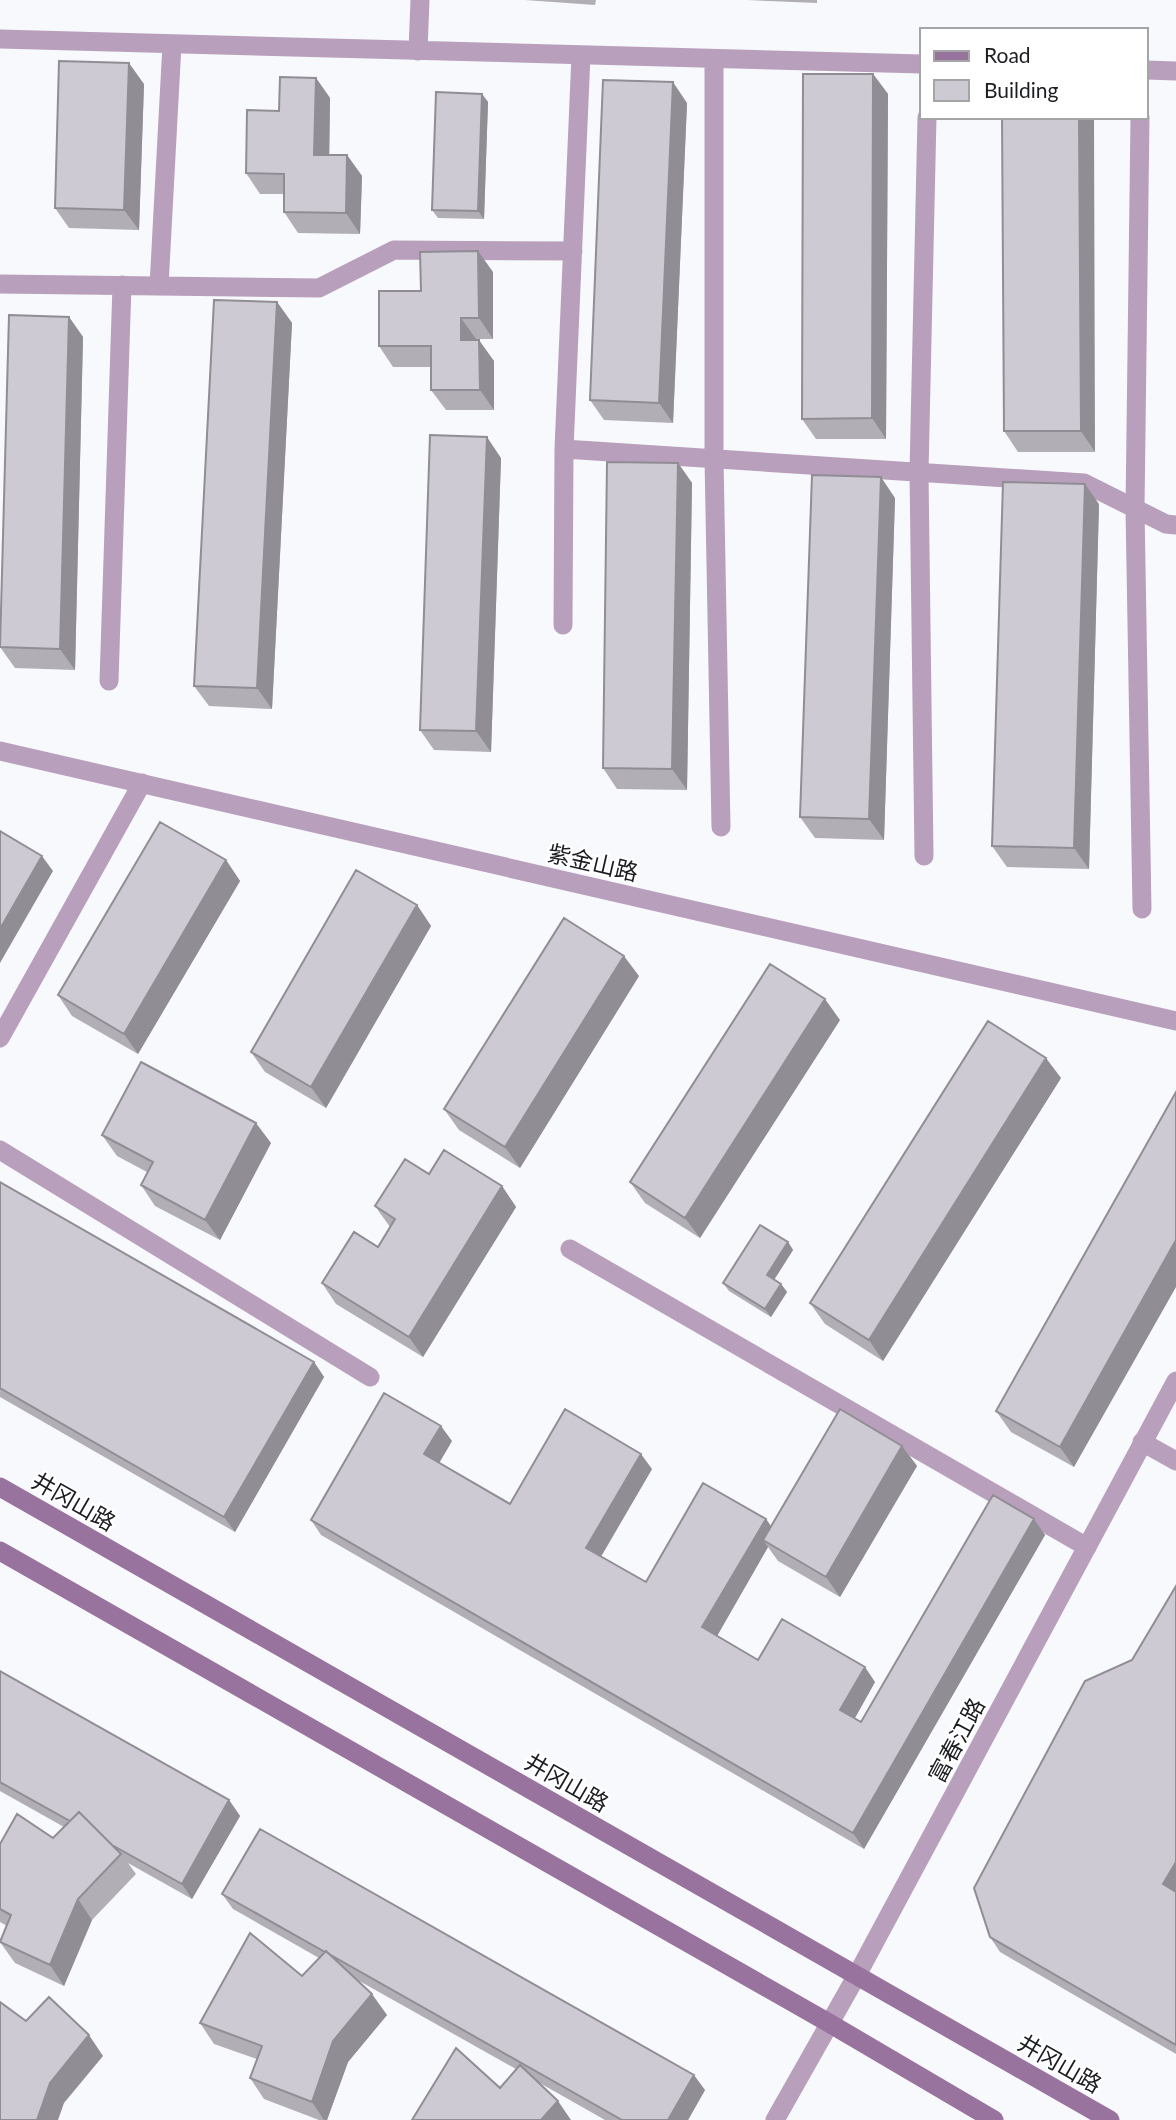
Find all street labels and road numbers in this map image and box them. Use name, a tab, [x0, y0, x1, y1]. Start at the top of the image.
street label: 紫金山路	[545, 838, 641, 886]
street label: 井冈山路	[27, 1466, 121, 1536]
street label: 富春江路	[922, 1693, 990, 1787]
street label: 井冈山路	[520, 1747, 614, 1817]
street label: 井冈山路	[1013, 2028, 1107, 2098]

